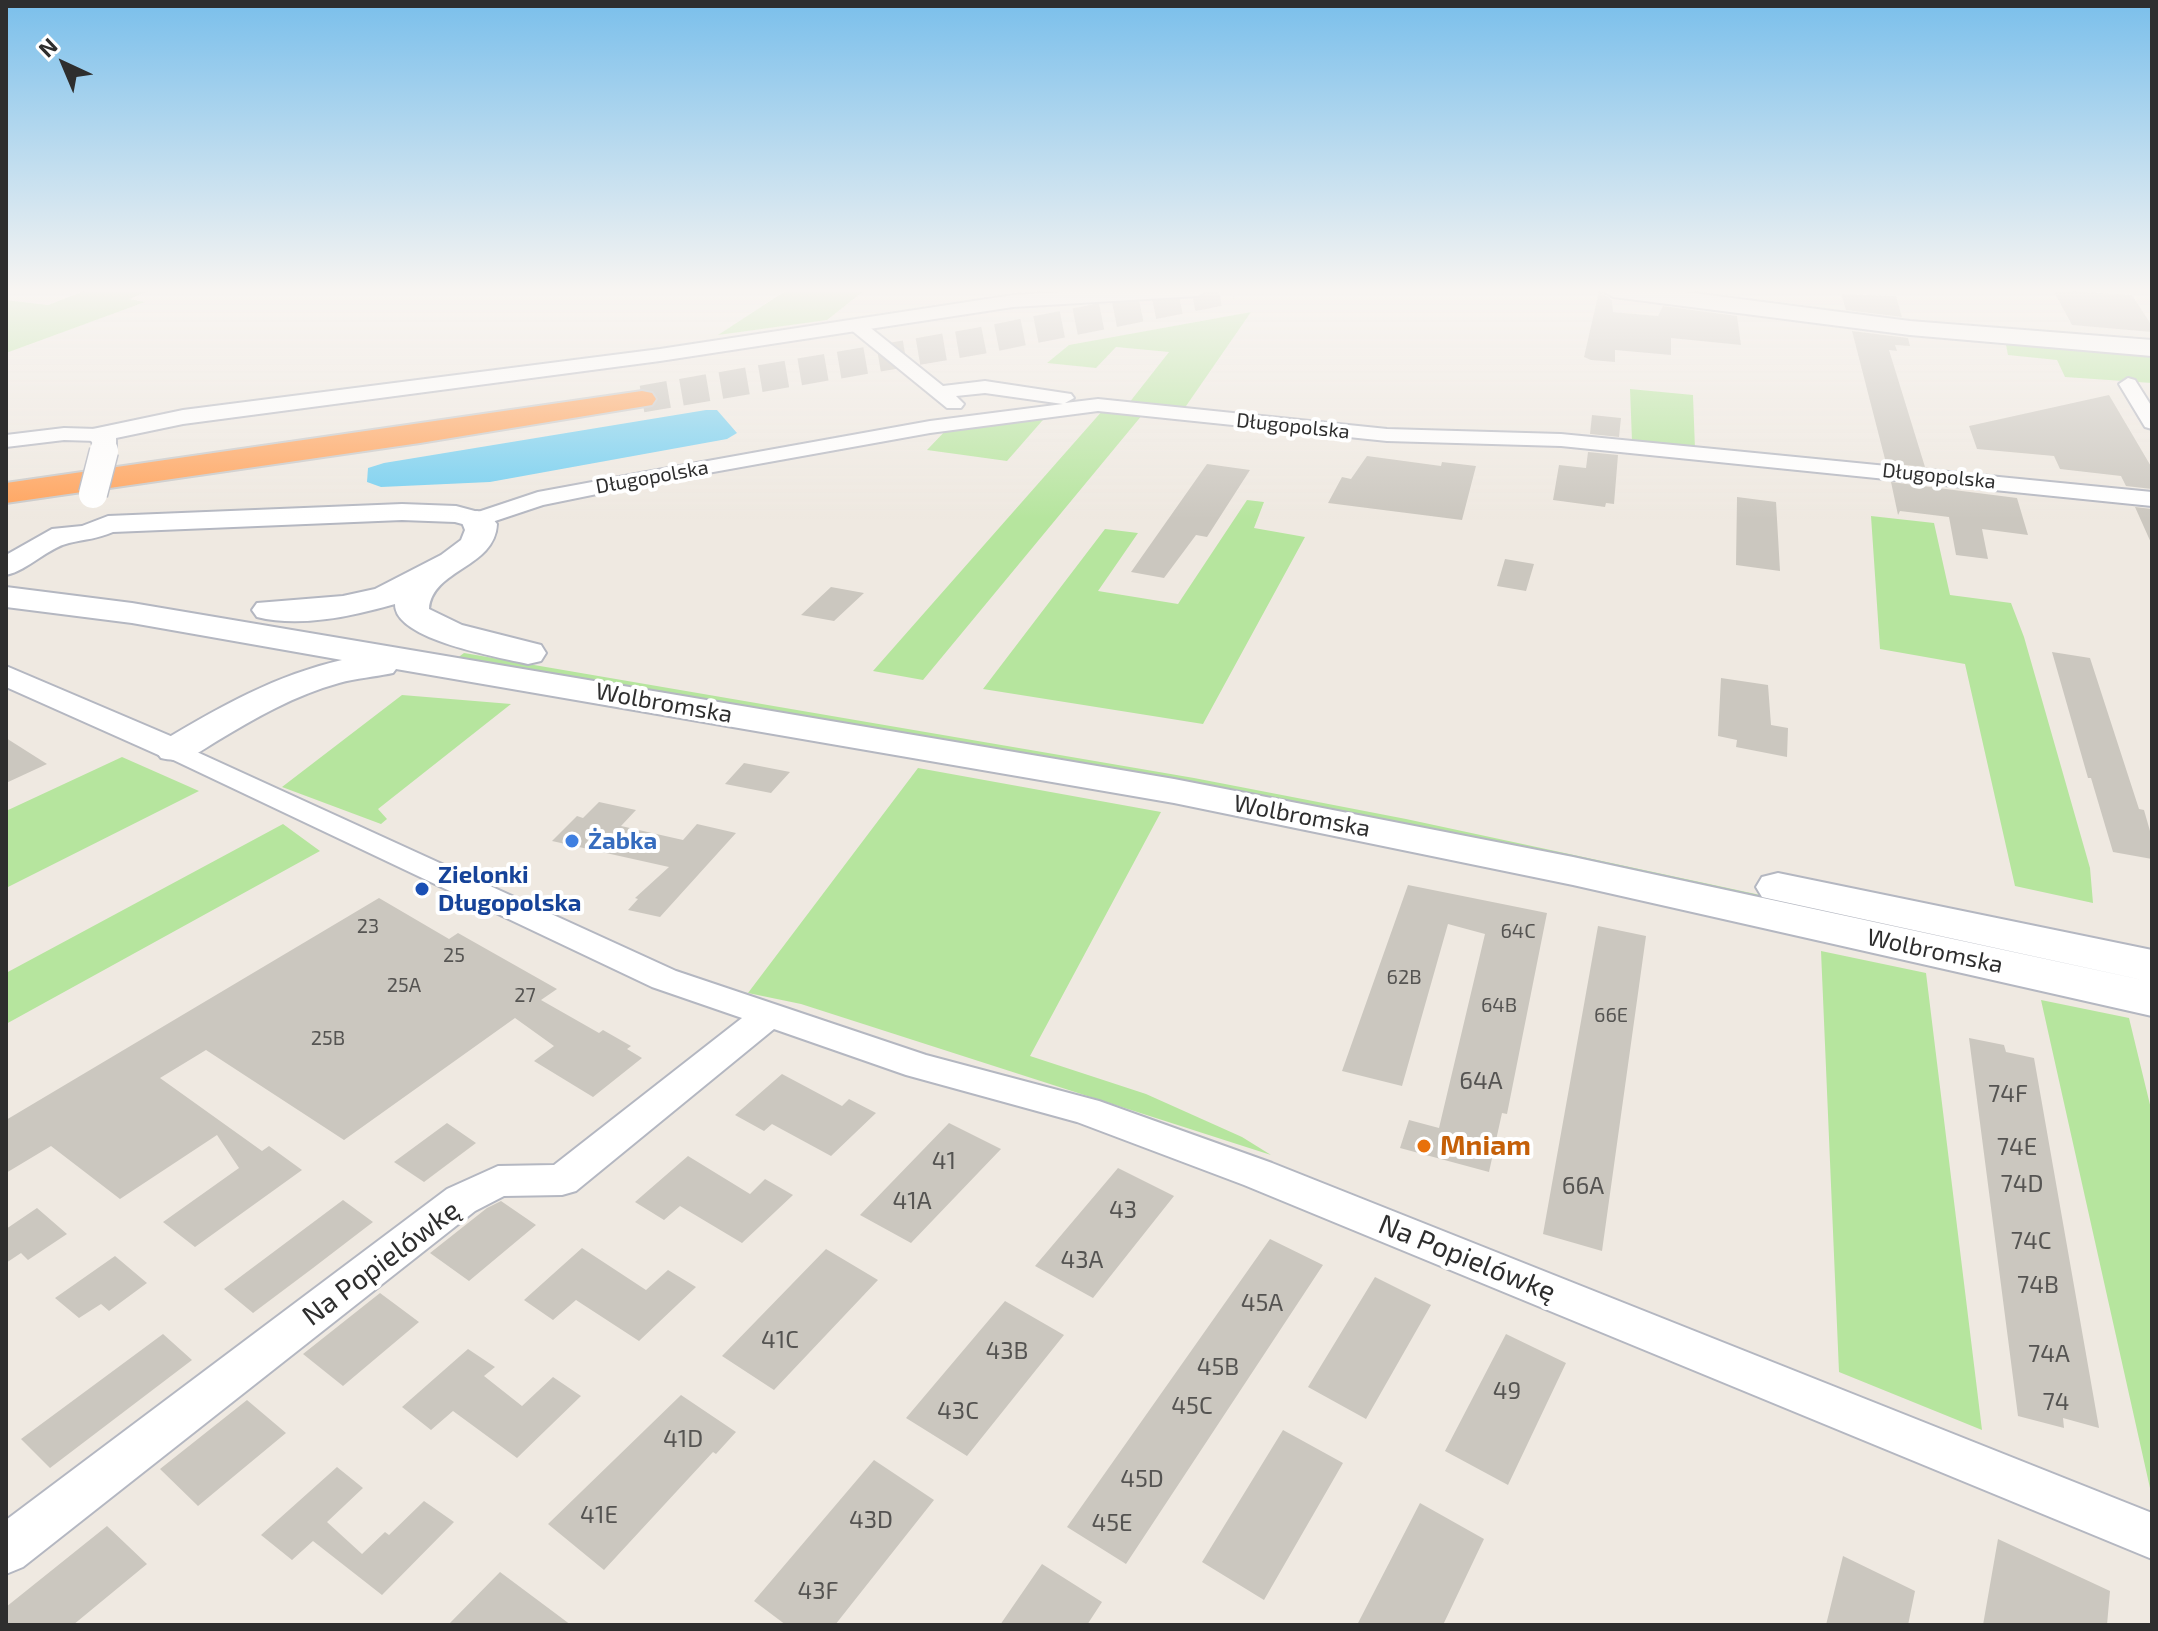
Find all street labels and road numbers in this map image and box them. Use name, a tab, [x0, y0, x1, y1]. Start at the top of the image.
street label: Długopolska	[1235, 408, 1351, 444]
street label: Długopolska	[594, 455, 710, 499]
street label: Długopolska	[1881, 458, 1997, 494]
street label: Wolbromska	[593, 677, 735, 729]
street label: Wolbromska	[1231, 789, 1373, 843]
street label: Wolbromska	[1864, 923, 2006, 979]
street label: Na Popielówkę	[296, 1193, 466, 1333]
street label: Na Popielówkę	[1374, 1207, 1560, 1309]

